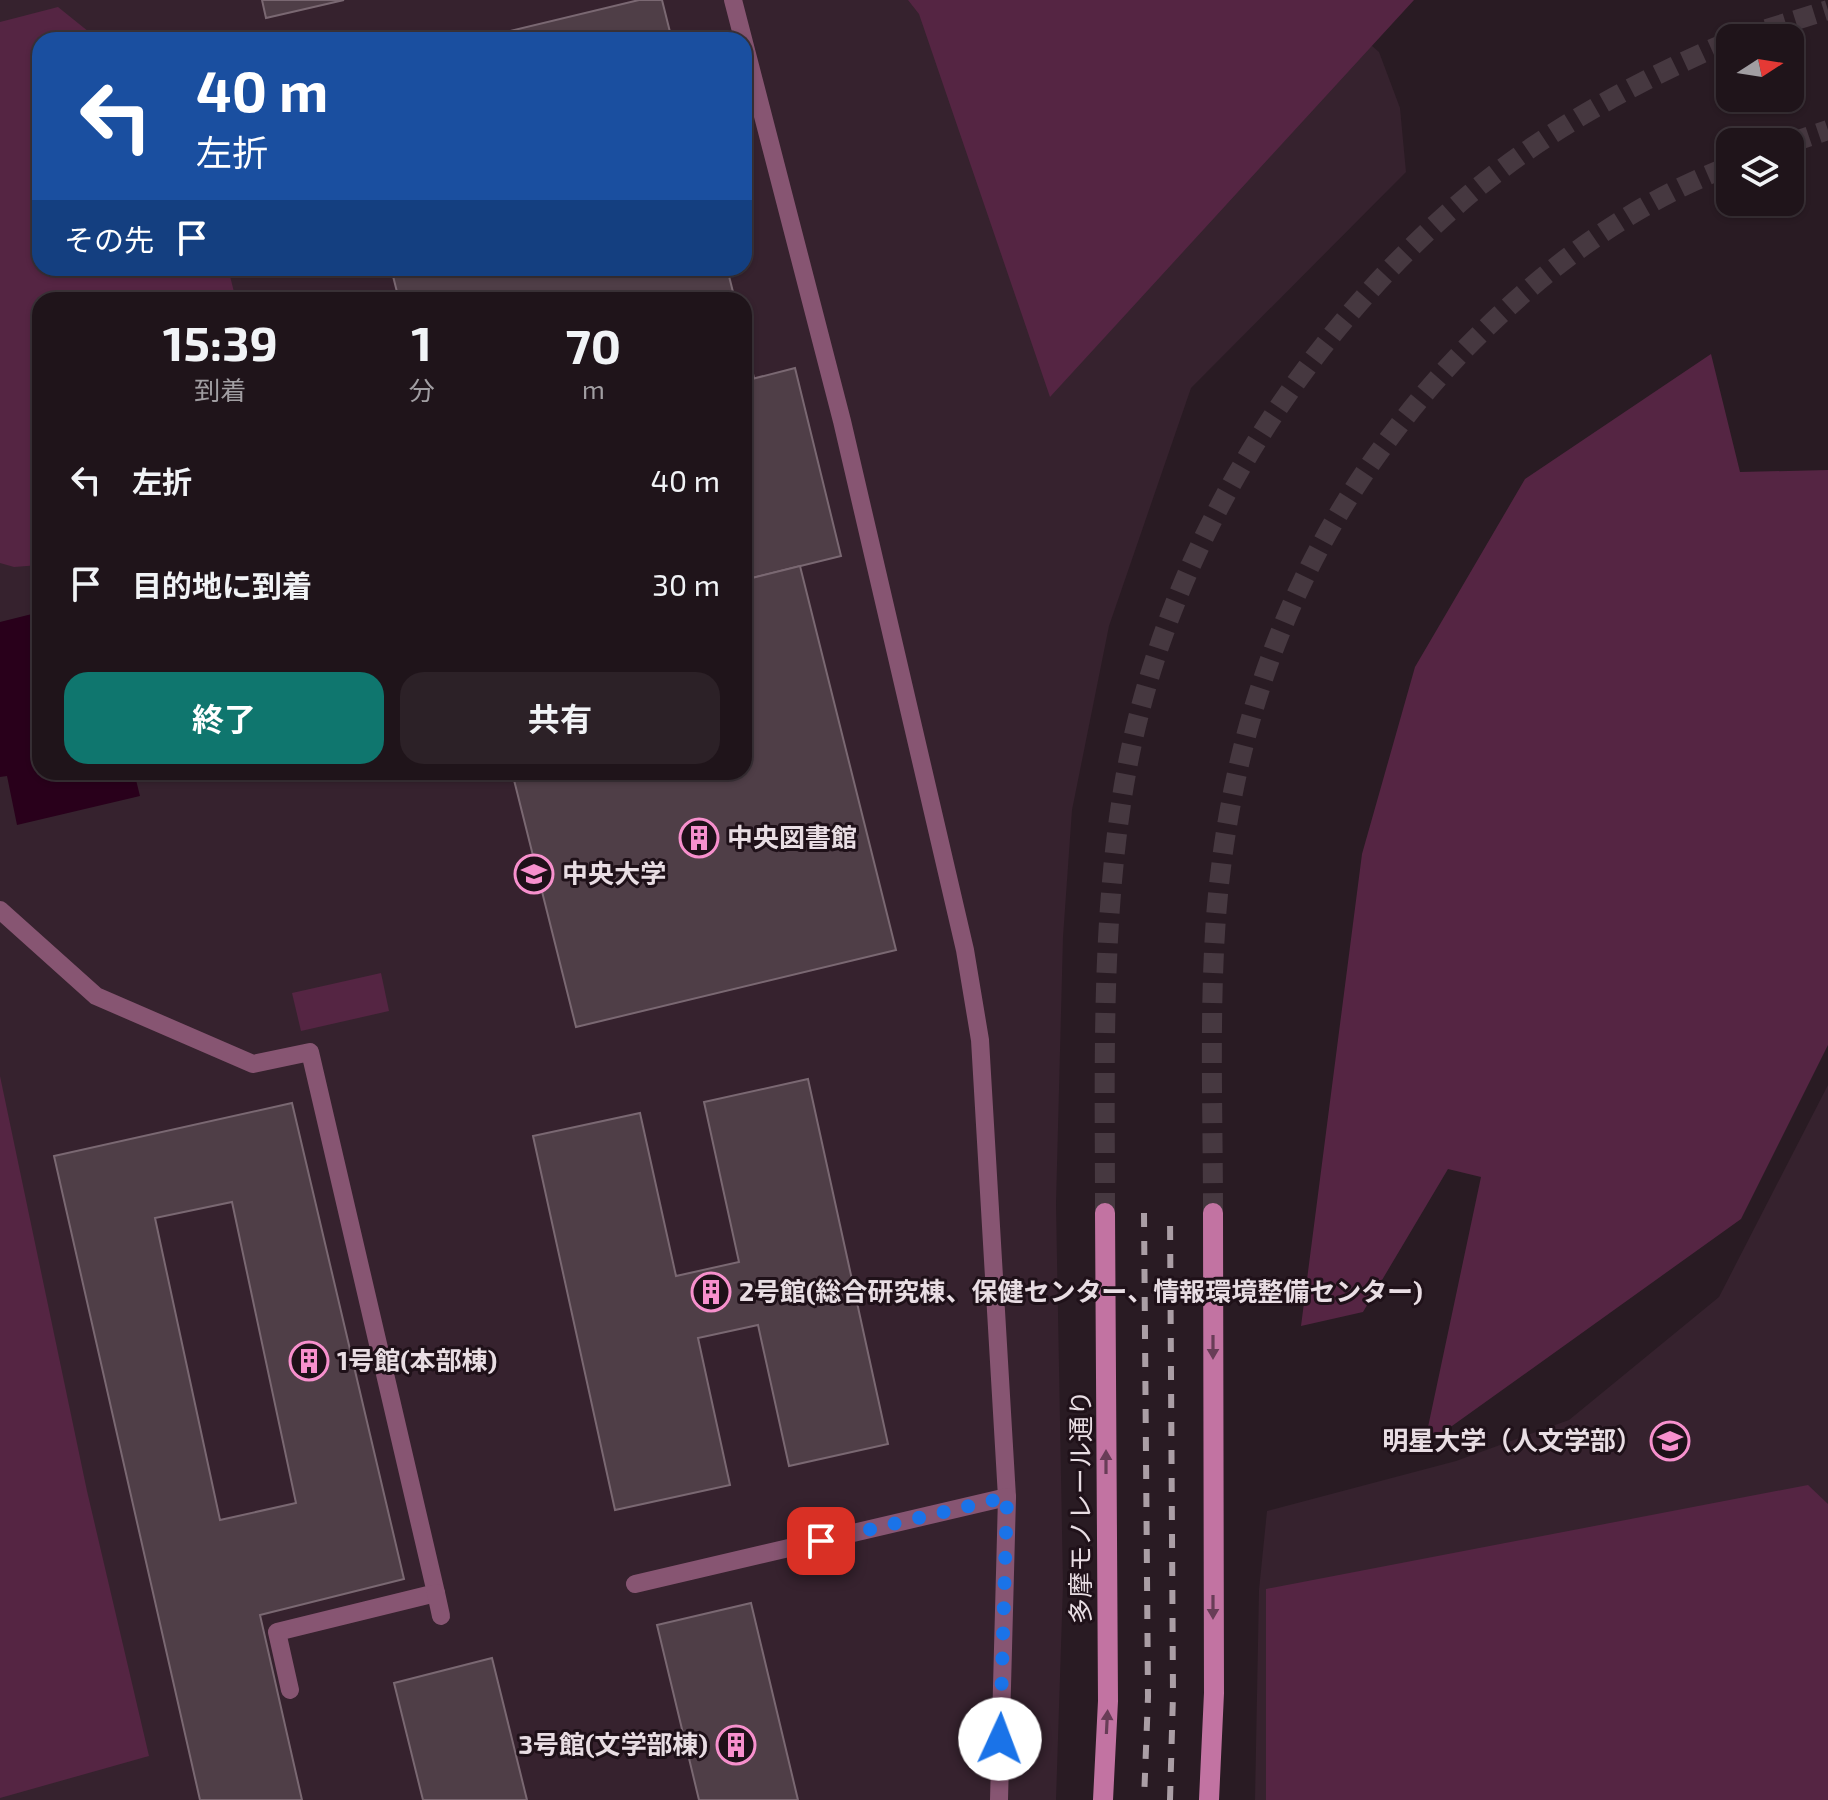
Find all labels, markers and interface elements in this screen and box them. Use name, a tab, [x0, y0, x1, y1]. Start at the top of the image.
north arrow	[1716, 24, 1804, 112]
map controls	[1716, 24, 1804, 216]
text: 40 m	[196, 56, 328, 123]
icon: left	[64, 64, 168, 168]
button: layers	[1716, 128, 1804, 216]
text: 左折	[196, 130, 268, 173]
icon: arrive	[170, 216, 214, 260]
text: その先	[64, 221, 154, 257]
text: 15:39	[163, 313, 278, 371]
text: 1	[411, 313, 432, 371]
text: 70	[566, 316, 621, 374]
text: m	[582, 373, 605, 404]
text: 到着	[194, 374, 246, 405]
text: 分	[409, 374, 435, 405]
icon: left	[64, 458, 108, 502]
text: 40 m	[650, 462, 720, 498]
text: 左折	[132, 463, 192, 499]
icon: arrive	[64, 562, 108, 606]
text: 30 m	[652, 566, 720, 602]
text: 目的地に到着	[132, 567, 312, 603]
button: 終了	[64, 672, 384, 764]
button: 共有	[400, 672, 720, 764]
building icon: 中央図書館	[678, 817, 720, 859]
place label: 中央図書館	[727, 821, 857, 852]
school or university icon: 中央大学	[513, 853, 555, 895]
place label: 中央大学	[562, 857, 666, 888]
building icon: 2号館(総合研究棟、保健センター、情報環境整備センター)	[690, 1271, 732, 1313]
place label: 2号館(総合研究棟、保健センター、情報環境整備センター)	[739, 1275, 1423, 1306]
one-way arrow	[1207, 1335, 1219, 1360]
building icon: 1号館(本部棟)	[288, 1340, 330, 1382]
place label: 1号館(本部棟)	[337, 1344, 497, 1375]
street label: 多摩モノレール通り	[1064, 1390, 1095, 1624]
school or university icon: 明星大学（人文学部）	[1649, 1420, 1691, 1462]
place label: 明星大学（人文学部）	[1382, 1424, 1642, 1455]
one-way arrow	[1100, 1449, 1112, 1474]
pin	[787, 1507, 855, 1575]
icon: arrive	[799, 1519, 843, 1563]
one-way arrow	[1207, 1595, 1219, 1620]
position arrow	[958, 1697, 1042, 1781]
one-way arrow	[1101, 1709, 1114, 1734]
building icon: 3号館(文学部棟)	[715, 1724, 757, 1766]
place label: 3号館(文学部棟)	[518, 1728, 708, 1759]

